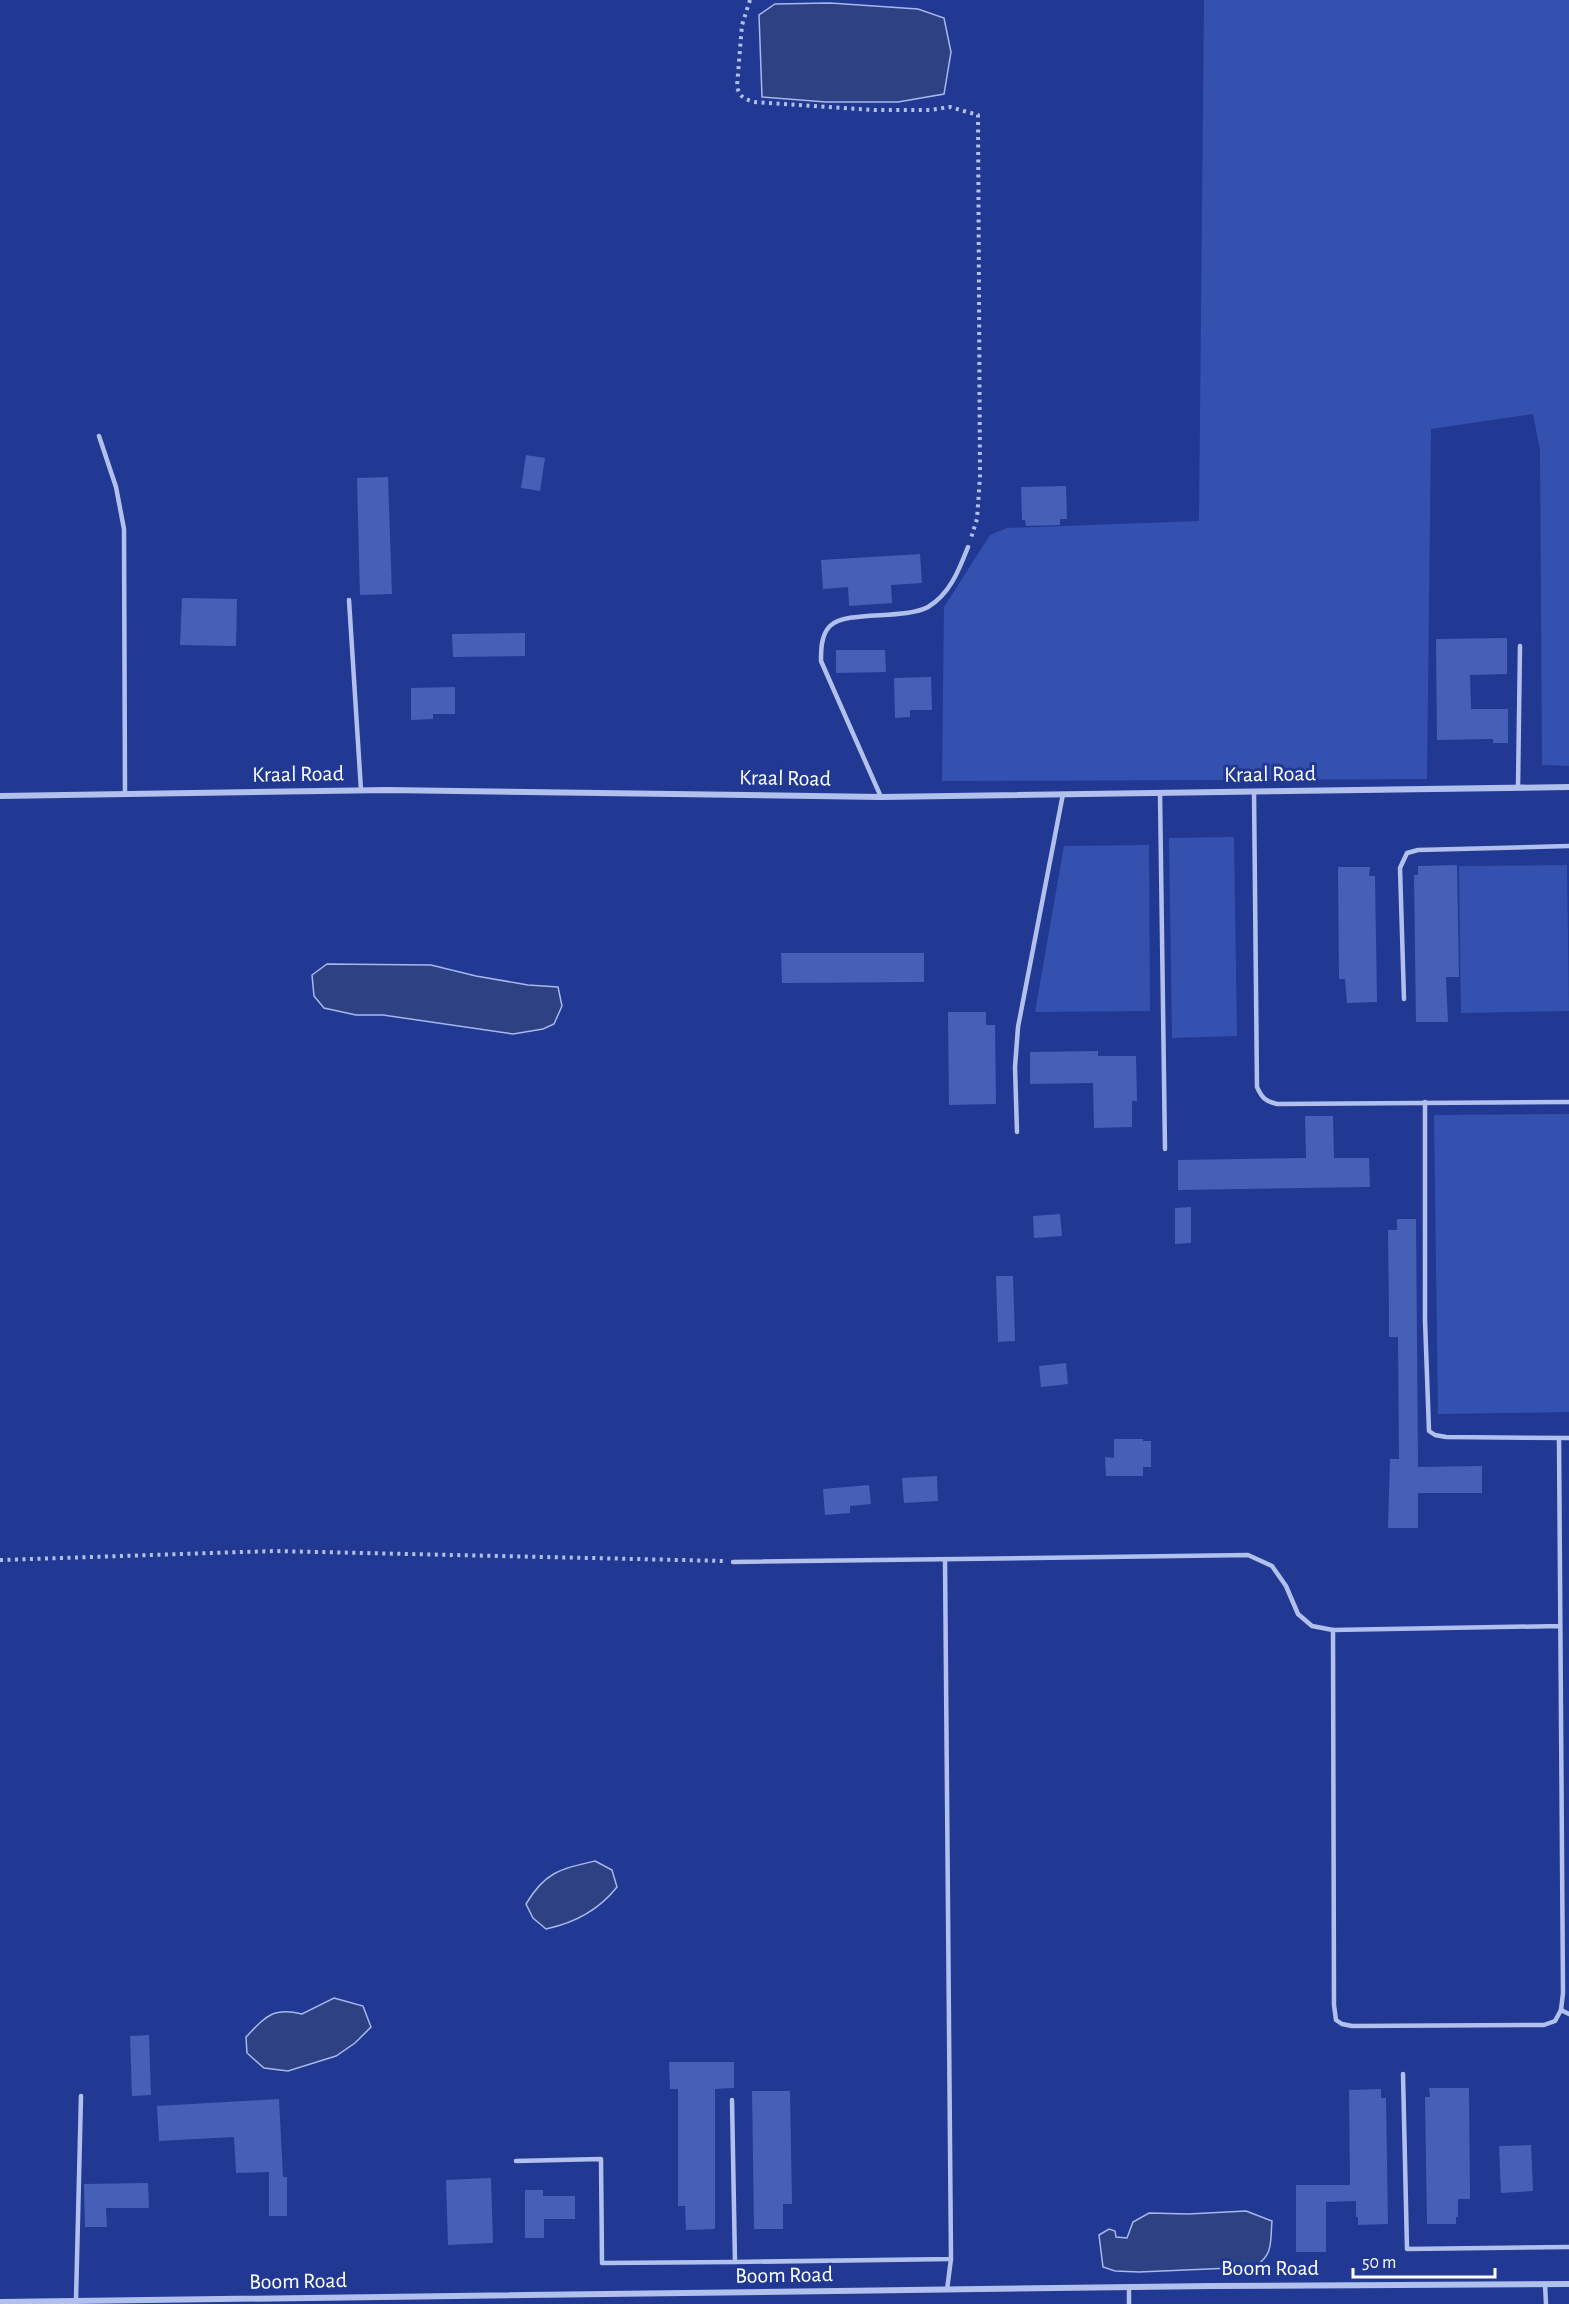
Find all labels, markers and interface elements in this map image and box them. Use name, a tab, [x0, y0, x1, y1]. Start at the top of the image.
street label: Kraal Road	[252, 762, 344, 786]
street label: Kraal Road	[1224, 762, 1316, 786]
street label: Kraal Road	[739, 766, 831, 790]
scale bar	[1353, 2241, 1496, 2279]
text: 50 m	[1362, 2254, 1396, 2272]
street label: Boom Road	[1221, 2257, 1319, 2279]
street label: Boom Road	[735, 2263, 833, 2287]
street label: Boom Road	[249, 2269, 347, 2293]

